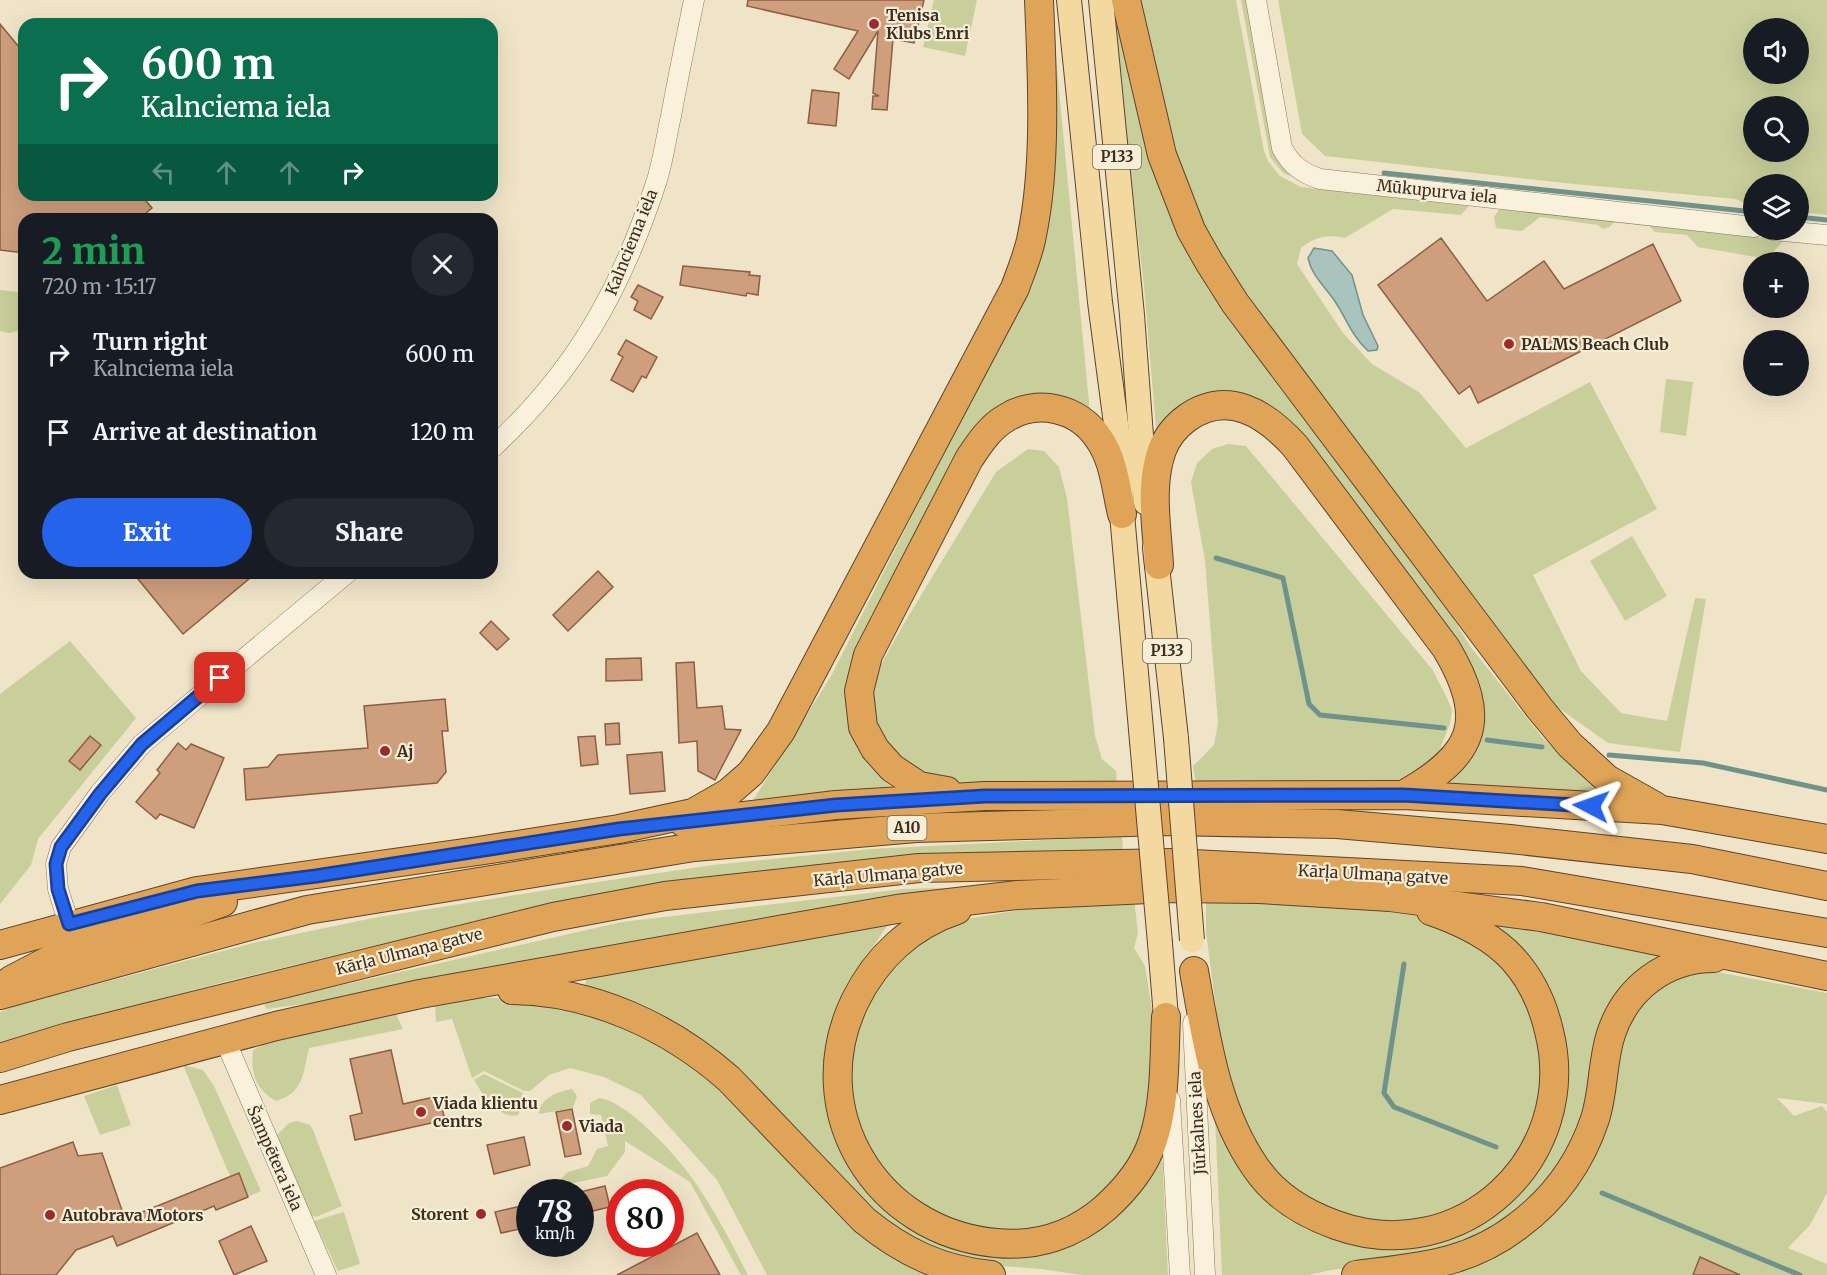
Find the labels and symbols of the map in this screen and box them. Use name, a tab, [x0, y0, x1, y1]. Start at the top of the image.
place label: Tenisa Klubs Enri	[886, 5, 970, 43]
marker: Tenisa Klubs Enri	[867, 17, 881, 31]
road number: P133	[1093, 145, 1141, 169]
street label: Mūkupurva iela	[1376, 175, 1499, 207]
street label: Kalnciema iela	[601, 186, 662, 298]
place label: PALMS Beach Club	[1521, 334, 1669, 354]
marker: PALMS Beach Club	[1502, 337, 1516, 351]
road number: P133	[1143, 639, 1191, 663]
pin	[194, 652, 245, 703]
place label: Aj	[396, 741, 413, 761]
marker: Aj	[378, 744, 392, 758]
position arrow	[1559, 774, 1623, 838]
road number: A10	[888, 816, 926, 840]
street label: Kārļa Ulmaņa gatve	[812, 857, 964, 892]
street label: Kārļa Ulmaņa gatve	[1297, 860, 1449, 889]
street label: Kārļa Ulmaņa gatve	[334, 923, 485, 980]
street label: Jūrkalnes iela	[1184, 1070, 1210, 1176]
place label: Viada klientu centrs	[432, 1093, 538, 1131]
street label: Šampētera iela	[243, 1102, 307, 1214]
marker: Viada klientu centrs	[414, 1105, 428, 1119]
place label: Viada	[578, 1116, 623, 1136]
marker: Viada	[560, 1119, 574, 1133]
speed limit sign: 80	[606, 1179, 684, 1257]
place label: Storent	[411, 1204, 470, 1224]
place label: Autobrava Motors	[61, 1205, 203, 1225]
marker: Storent	[474, 1207, 488, 1221]
marker: Autobrava Motors	[43, 1208, 57, 1222]

